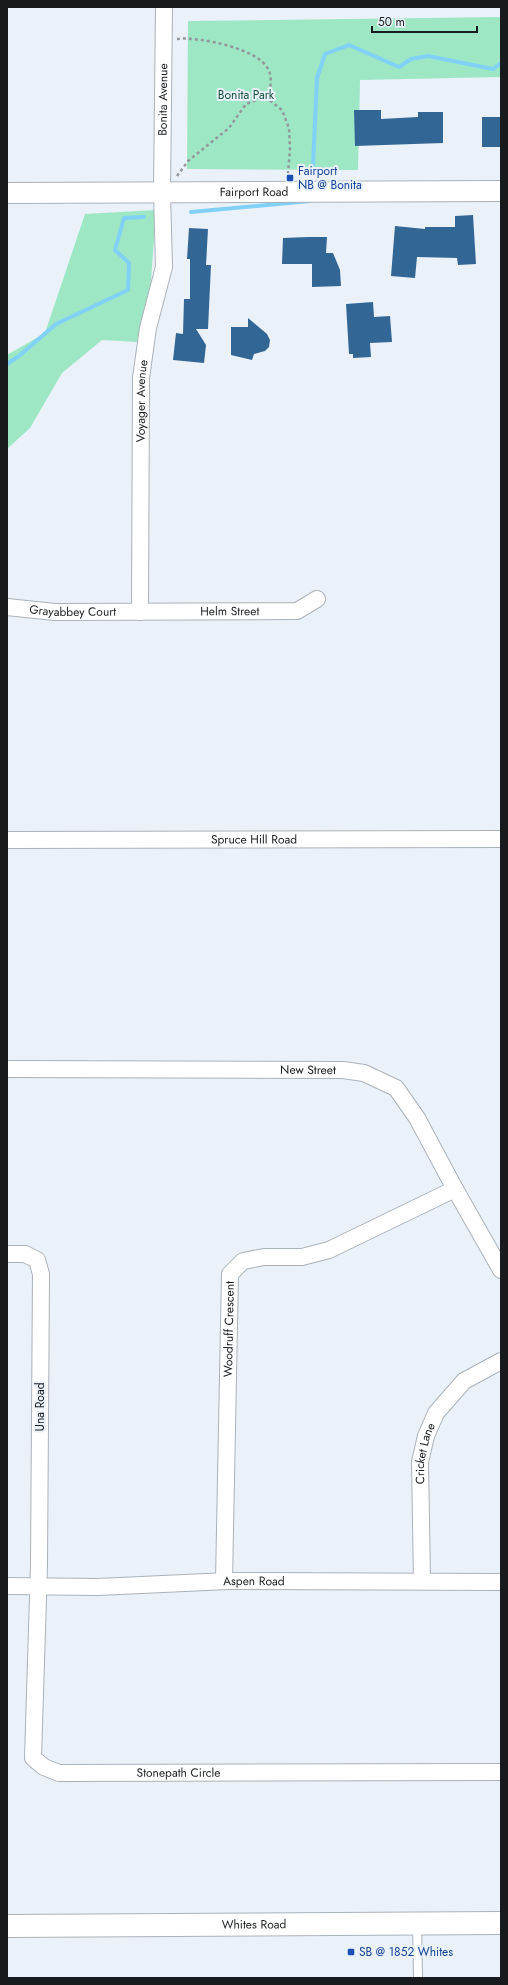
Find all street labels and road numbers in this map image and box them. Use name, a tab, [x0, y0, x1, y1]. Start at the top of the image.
street label: Bonita Avenue	[154, 63, 172, 136]
street label: Fairport Road	[220, 183, 288, 201]
street label: Voyager Avenue	[132, 359, 152, 442]
street label: Grayabbey Court	[28, 600, 116, 621]
street label: Helm Street	[200, 602, 259, 620]
street label: Spruce Hill Road	[211, 830, 297, 849]
street label: New Street	[280, 1061, 336, 1079]
street label: Woodruff Crescent	[219, 1281, 239, 1377]
street label: Una Road	[31, 1382, 49, 1432]
street label: Cricket Lane	[411, 1420, 440, 1485]
street label: Aspen Road	[223, 1572, 285, 1590]
street label: Stonepath Circle	[137, 1764, 221, 1782]
street label: Whites Road	[222, 1915, 286, 1934]

